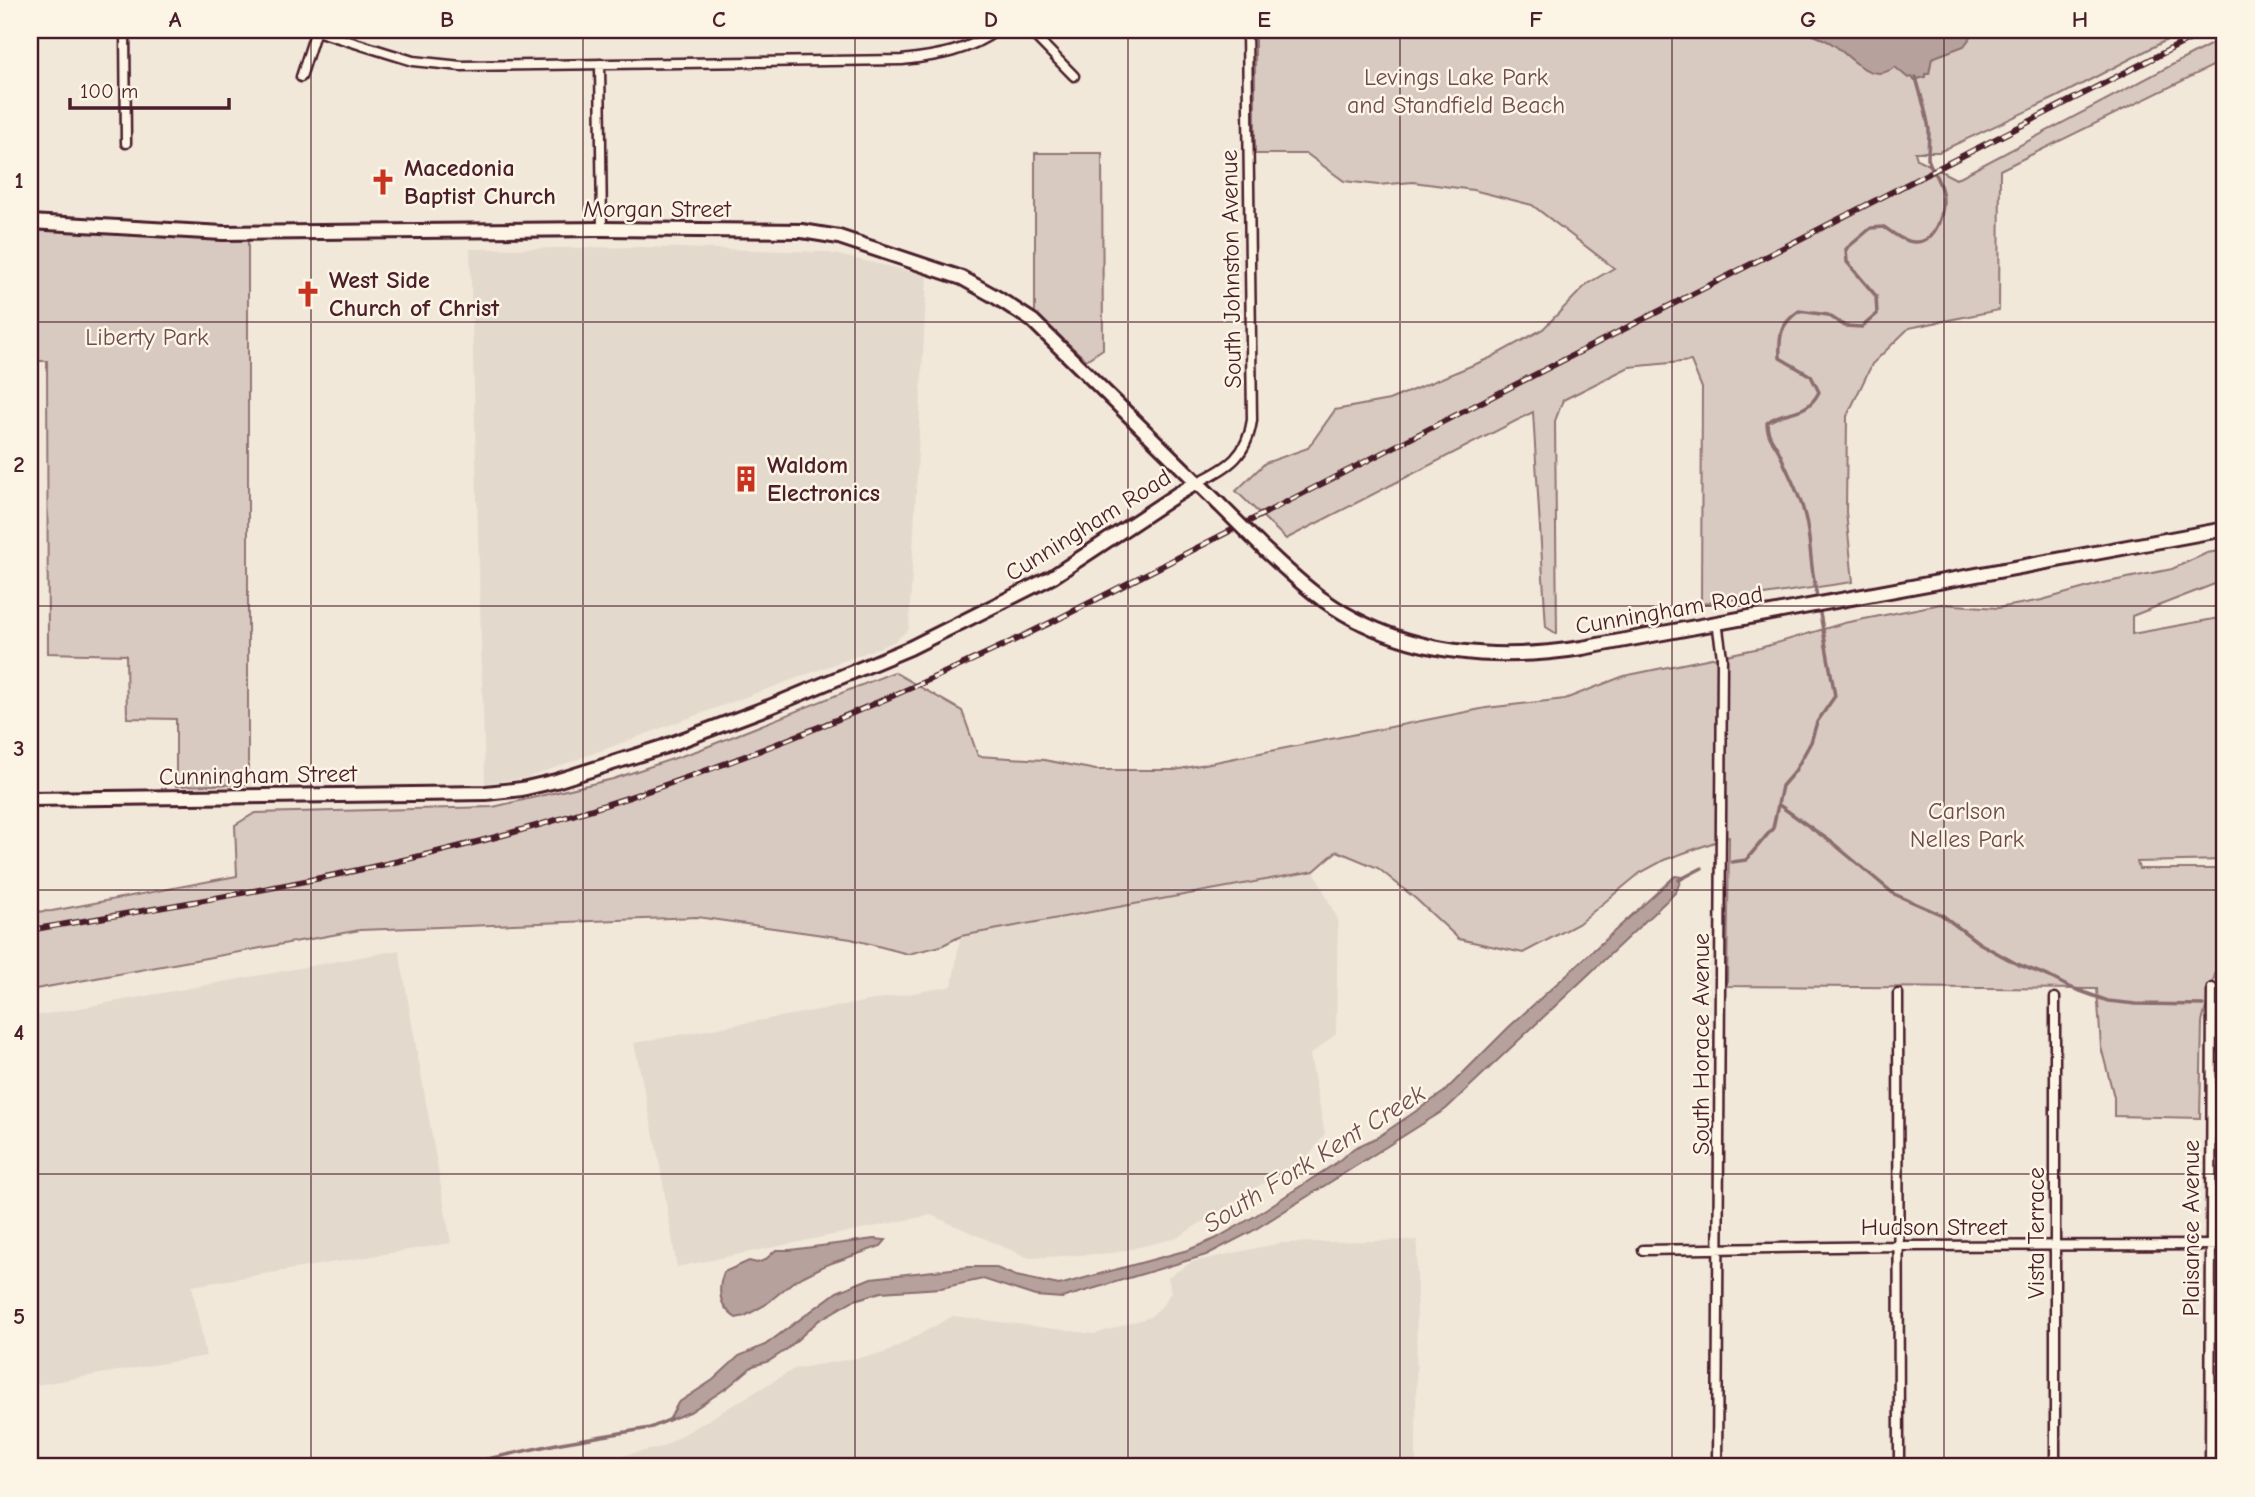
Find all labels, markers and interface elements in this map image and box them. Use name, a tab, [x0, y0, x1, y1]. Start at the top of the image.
text: A	[169, 6, 182, 33]
text: B	[440, 6, 454, 33]
text: C	[712, 6, 726, 33]
text: D	[984, 6, 998, 33]
text: E	[1257, 6, 1271, 33]
text: F	[1529, 6, 1543, 33]
text: G	[1800, 6, 1816, 33]
text: H	[2072, 6, 2088, 33]
park label: Levings Lake Park and Standfield Beach	[1347, 63, 1565, 119]
scale bar	[70, 66, 229, 110]
text: 100 m	[80, 79, 138, 103]
street label: South Johnston Avenue	[1215, 149, 1247, 389]
place label: Macedonia Baptist Church	[404, 154, 556, 210]
text: 1	[14, 167, 24, 194]
church icon: Macedonia Baptist Church	[368, 167, 398, 197]
street label: Morgan Street	[583, 195, 732, 223]
place label: West Side Church of Christ	[329, 266, 500, 322]
church icon: West Side Church of Christ	[293, 279, 323, 309]
park label: Liberty Park	[85, 323, 209, 351]
text: 2	[13, 451, 25, 478]
place label: Waldom Electronics	[767, 451, 880, 507]
street label: Cunningham Road	[1000, 463, 1176, 587]
building icon: Waldom Electronics	[731, 464, 761, 494]
street label: Cunningham Road	[1573, 580, 1765, 640]
text: 3	[13, 735, 25, 762]
street label: Cunningham Street	[159, 759, 358, 791]
park label: Carlson Nelles Park	[1910, 797, 2025, 853]
street label: South Horace Avenue	[1687, 933, 1715, 1155]
text: 4	[14, 1019, 25, 1046]
water label: South Fork Kent Creek	[1198, 1078, 1431, 1239]
street label: Plaisance Avenue	[2177, 1140, 2205, 1316]
street label: Vista Terrace	[2022, 1167, 2050, 1299]
street label: Hudson Street	[1861, 1213, 2008, 1241]
text: 5	[13, 1303, 25, 1330]

